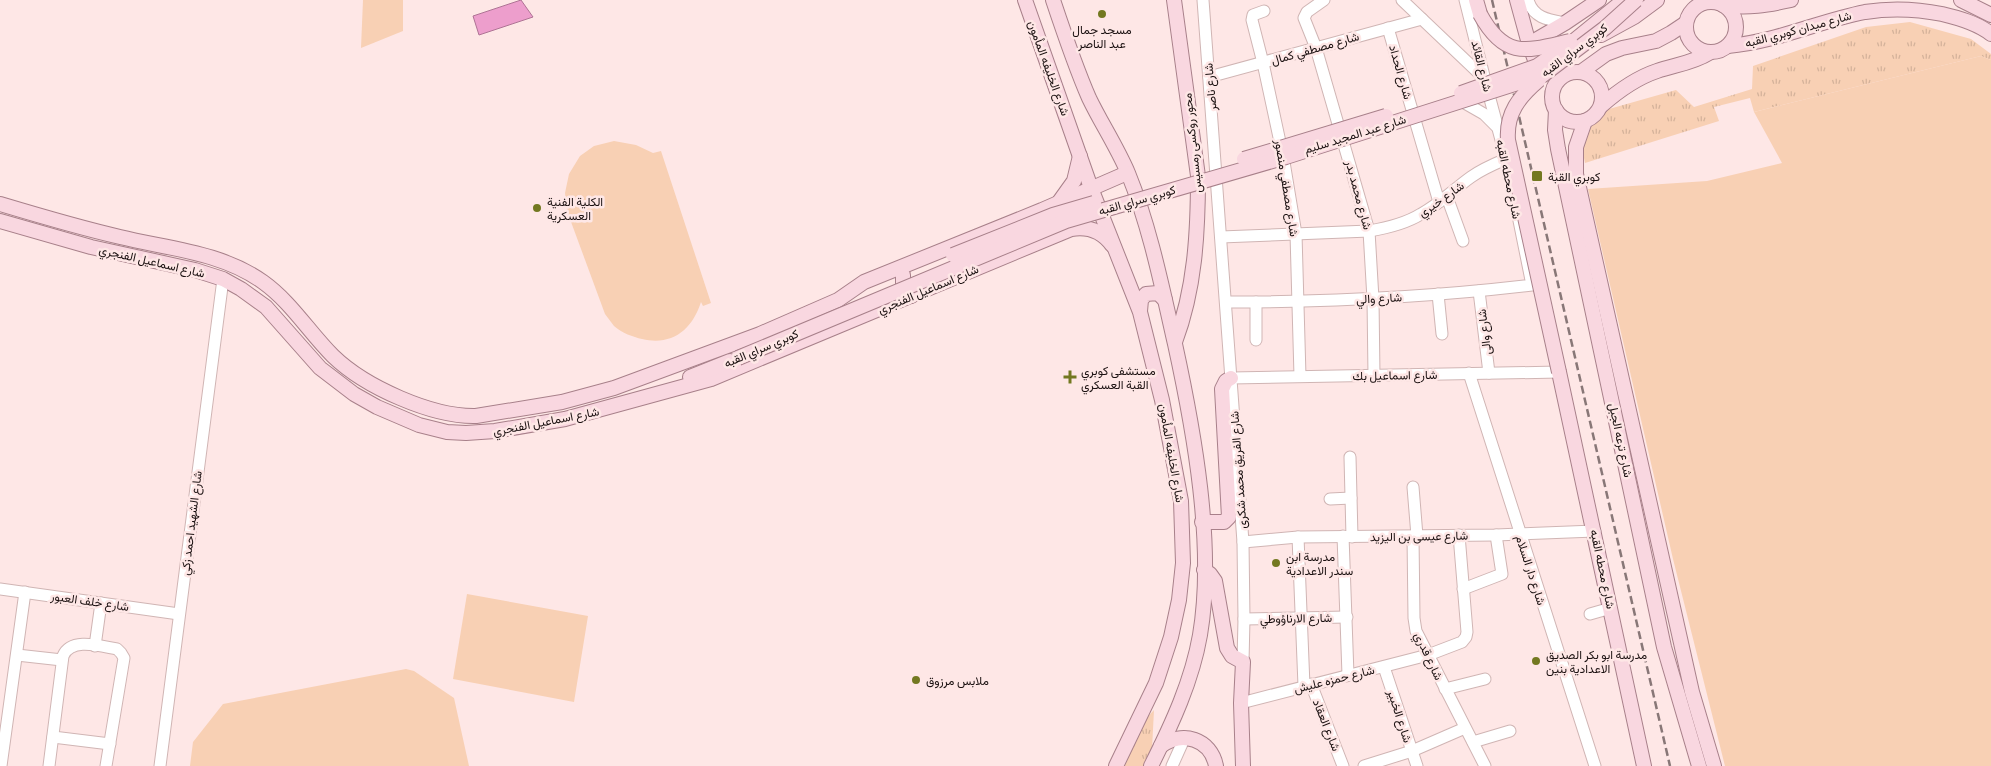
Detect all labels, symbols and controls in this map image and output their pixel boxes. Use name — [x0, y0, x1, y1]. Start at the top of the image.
marker: مسجد جمال عبد الناصر — [1096, 8, 1108, 20]
street label: شارع ميدان كوبري القبه — [1743, 8, 1854, 53]
street label: شارع الخليفه المأمون — [1023, 18, 1073, 118]
street label: كوبري سراي القبه — [1538, 20, 1612, 82]
place label: مسجد جمال عبد الناصر — [1072, 22, 1132, 52]
street label: شارع مصطفي كمال — [1269, 28, 1362, 71]
street label: شارع القائد — [1466, 39, 1496, 94]
street label: شارع الحداد — [1384, 43, 1416, 102]
street label: شارع ناصر — [1200, 62, 1222, 113]
street label: محور روكسى رمسيس — [1179, 92, 1206, 194]
street label: شارع عبد المجيد سليم — [1302, 111, 1408, 159]
street label: شارع مصطفي منصور — [1269, 137, 1302, 238]
street label: شارع محطه القبه — [1491, 138, 1525, 220]
street label: شارع محمد بدر — [1340, 158, 1375, 232]
marker: كوبري القبة — [1530, 169, 1544, 183]
place label: كوبري القبة — [1548, 169, 1600, 187]
street label: شارع خيري — [1415, 178, 1469, 223]
street label: كوبري سراي القبه — [1097, 182, 1178, 221]
place label: الكلية الفنية العسكرية — [547, 194, 603, 224]
marker: الكلية الفنية العسكرية — [531, 202, 543, 214]
street label: شارع اسماعيل الفنجري — [97, 242, 206, 283]
street label: شارع اسماعيل الفنجري — [875, 261, 982, 320]
street label: شارع والي — [1356, 289, 1403, 310]
street label: شارع والى — [1474, 308, 1496, 356]
street label: كوبري سراي القبه — [721, 326, 802, 373]
place label: مستشفى كوبري القبة العسكري — [1081, 363, 1156, 395]
street label: شارع اسماعيل بك — [1352, 367, 1438, 385]
marker: مستشفى كوبري القبة العسكري — [1063, 370, 1077, 384]
street label: شارع ترعه الجبل — [1604, 401, 1636, 479]
street label: شارع الخليفه المأمون — [1154, 402, 1188, 504]
street label: شارع اسماعيل الفنجري — [492, 403, 601, 442]
street label: شارع الفريق محمد شكرى — [1226, 410, 1252, 529]
street label: شارع الشهيد احمد زكي — [177, 470, 208, 576]
street label: شارع عيسى بن اليزيد — [1370, 528, 1468, 546]
street label: شارع محطه القبه — [1585, 528, 1619, 610]
street label: شارع دار السلام — [1511, 533, 1549, 607]
place label: مدرسة ابن سندر الاعدادية — [1286, 549, 1353, 579]
marker: مدرسة ابن سندر الاعدادية — [1270, 557, 1282, 569]
street label: شارع خلف العبور — [49, 588, 130, 616]
street label: شارع الارناؤوطي — [1260, 610, 1332, 629]
street label: شارع قدري — [1409, 630, 1447, 684]
place label: مدرسة ابو بكر الصديق الاعدادية بنين — [1546, 647, 1647, 677]
marker: مدرسة ابو بكر الصديق الاعدادية بنين — [1530, 655, 1542, 667]
street label: شارع حمزه عليش — [1292, 662, 1376, 698]
place label: ملابس مرزوق — [926, 673, 989, 689]
marker: ملابس مرزوق — [910, 674, 922, 686]
street label: شارع الخبير — [1382, 687, 1416, 745]
street label: شارع العقاد — [1308, 697, 1344, 754]

